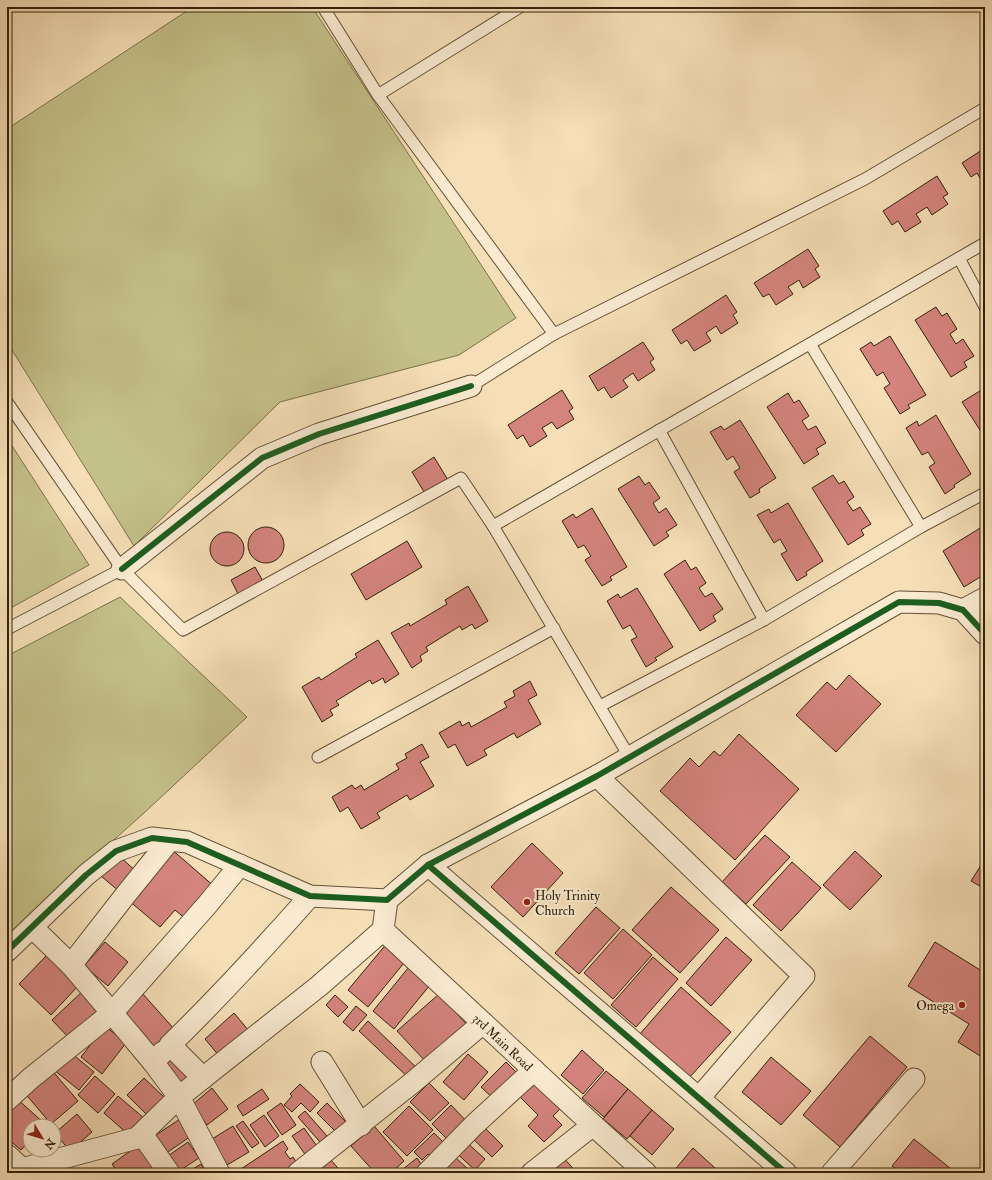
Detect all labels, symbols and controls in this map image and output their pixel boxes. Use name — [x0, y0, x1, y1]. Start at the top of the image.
place label: Holy Trinity Church — [535, 888, 600, 919]
marker: Holy Trinity Church — [522, 897, 532, 907]
place label: Omega — [916, 998, 955, 1014]
marker: Omega — [957, 1000, 967, 1010]
street label: 3rd Main Road — [469, 1011, 536, 1075]
north arrow — [22, 1118, 62, 1158]
text: N — [41, 1135, 58, 1153]

